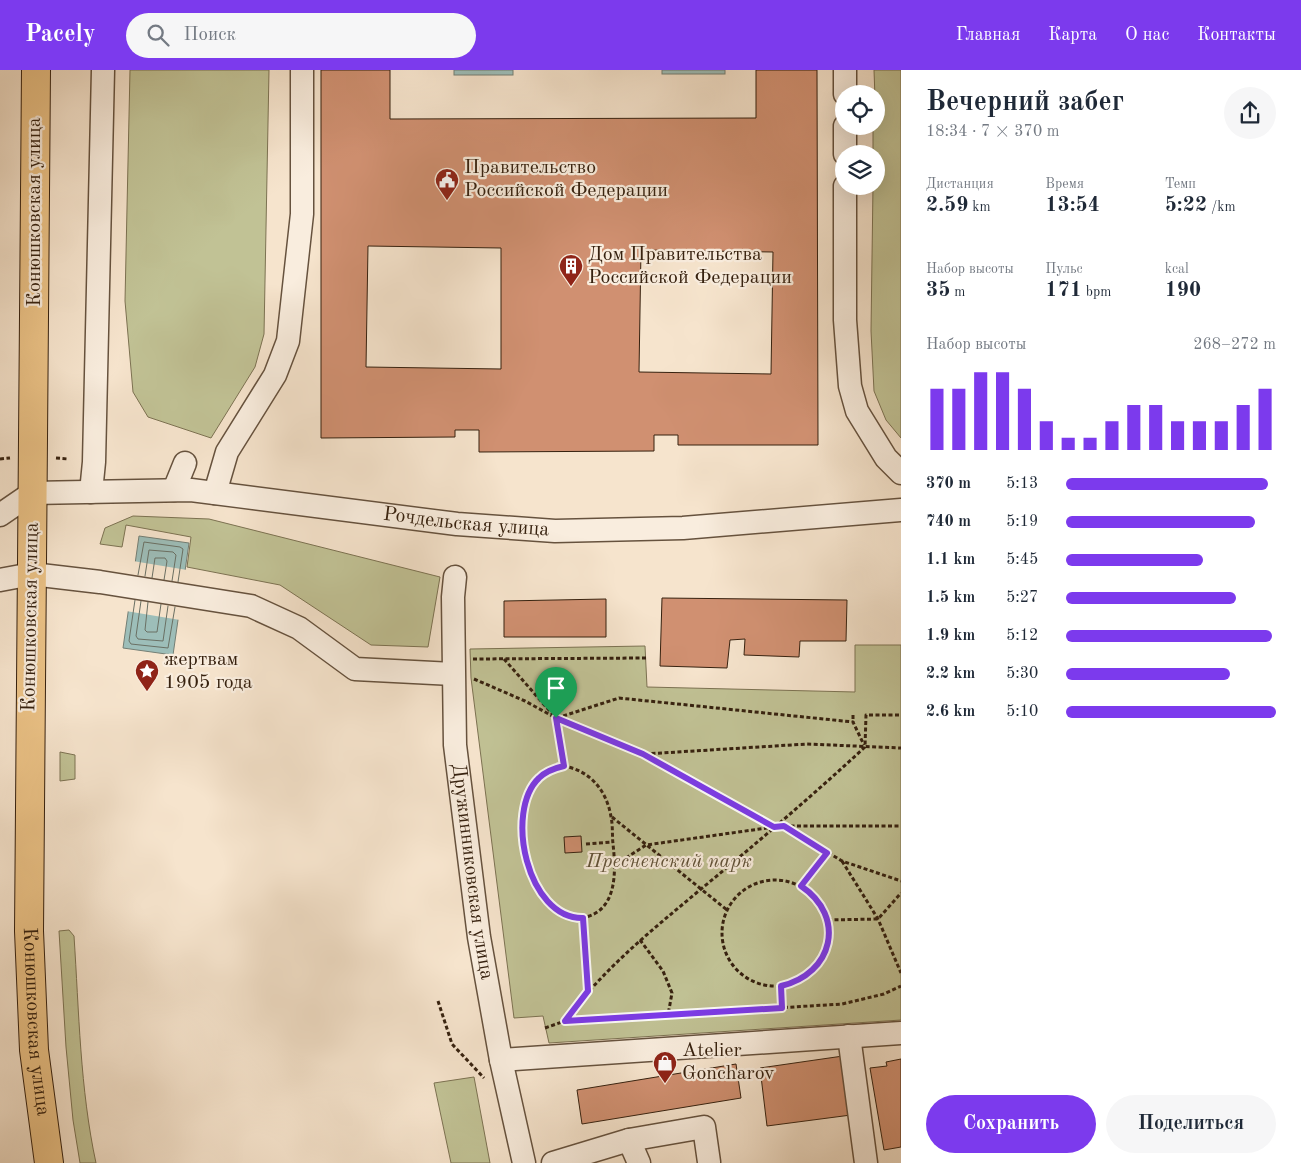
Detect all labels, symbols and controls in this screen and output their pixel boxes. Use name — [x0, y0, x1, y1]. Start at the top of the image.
search box — [126, 13, 476, 58]
icon: search — [144, 21, 172, 49]
text: Pacely — [25, 23, 96, 47]
text: Поиск — [184, 26, 236, 45]
text: Главная — [956, 26, 1020, 44]
text: Карта — [1048, 26, 1097, 44]
text: О нас — [1125, 26, 1169, 44]
text: Контакты — [1197, 26, 1276, 44]
map controls — [835, 85, 885, 195]
button: locate — [835, 85, 885, 135]
button: share — [1224, 87, 1276, 139]
text: Вечерний забег — [926, 89, 1124, 117]
street label: Конюшковская улица — [25, 117, 45, 307]
text: 18:34 · 7 × 370 m — [926, 124, 1059, 140]
button: layers — [835, 145, 885, 195]
place label: Правительство Российской Федерации — [464, 158, 668, 201]
public building icon: Правительство Российской Федерации — [434, 167, 460, 201]
text: Дистанция — [926, 177, 994, 191]
text: Время — [1045, 177, 1084, 191]
text: Темп — [1165, 177, 1196, 191]
text: 2.59 — [926, 195, 968, 216]
text: 13:54 — [1045, 195, 1100, 216]
text: 5:22 — [1165, 195, 1207, 216]
text: km — [968, 200, 991, 214]
text: /km — [1207, 200, 1236, 214]
place label: Дом Правительства Российской Федерации — [588, 245, 792, 288]
building icon: Дом Правительства Российской Федерации — [558, 253, 584, 287]
text: Набор высоты — [926, 262, 1014, 276]
text: Пульс — [1045, 262, 1083, 276]
text: kcal — [1165, 262, 1189, 276]
text: 35 — [926, 280, 950, 301]
text: 171 — [1045, 280, 1082, 301]
text: 190 — [1165, 280, 1201, 301]
text: m — [950, 285, 965, 299]
text: bpm — [1082, 285, 1111, 299]
text: Набор высоты — [926, 337, 1026, 353]
text: 268–272 m — [1193, 337, 1276, 353]
text: 370 m — [926, 476, 971, 492]
text: 5:13 — [1006, 476, 1038, 492]
street label: Рочдельская улица — [382, 505, 550, 541]
text: 740 m — [926, 514, 971, 530]
text: 5:19 — [1006, 514, 1038, 530]
street label: Конюшковская улица — [19, 522, 43, 712]
text: 1.1 km — [926, 552, 975, 568]
text: 5:45 — [1006, 552, 1038, 568]
text: 1.5 km — [926, 590, 975, 606]
text: 5:27 — [1006, 590, 1038, 606]
text: 1.9 km — [926, 628, 975, 644]
text: 5:12 — [1006, 628, 1038, 644]
place label: жертвам 1905 года — [164, 650, 253, 693]
place icon: жертвам 1905 года — [134, 658, 160, 692]
text: 2.2 km — [926, 666, 975, 682]
text: 5:30 — [1006, 666, 1038, 682]
pin — [535, 667, 577, 718]
icon: arrive — [542, 674, 570, 702]
text: 2.6 km — [926, 704, 975, 720]
text: 5:10 — [1006, 704, 1038, 720]
street label: Дружинниковская улица — [447, 763, 497, 982]
park label: Пресненский парк — [585, 852, 752, 872]
street label: Конюшковская улица — [19, 927, 53, 1117]
place label: Atelier Goncharov — [682, 1041, 775, 1084]
shop icon: Atelier Goncharov — [652, 1050, 678, 1084]
button: Сохранить — [926, 1095, 1096, 1153]
button: Поделиться — [1106, 1095, 1276, 1153]

